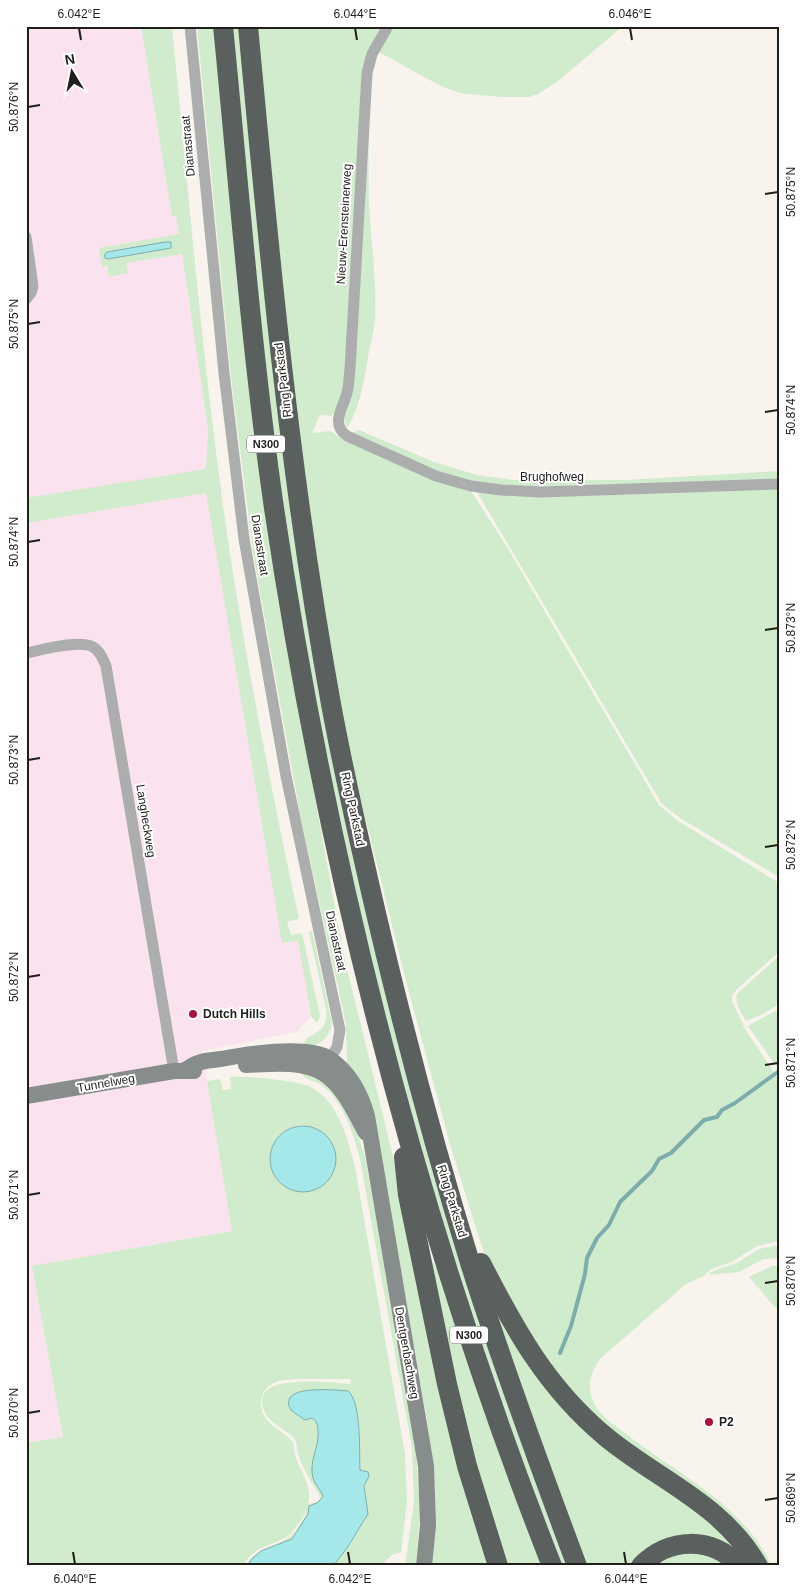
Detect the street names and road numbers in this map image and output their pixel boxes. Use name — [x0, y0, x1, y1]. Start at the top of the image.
street label: Dianastraat — [178, 114, 198, 177]
street label: Nieuw-Erensteinerweg — [334, 163, 354, 285]
street label: Ring Parkstad — [271, 342, 295, 418]
road number: N300 — [247, 436, 285, 452]
street label: Brughofweg — [520, 470, 584, 484]
street label: Dianastraat — [248, 514, 272, 577]
street label: Ring Parkstad — [338, 771, 368, 847]
street label: Langheckweg — [133, 783, 159, 859]
street label: Dianastraat — [323, 910, 349, 973]
street label: Tunnelweg — [76, 1071, 136, 1095]
street label: Ring Parkstad — [434, 1163, 470, 1239]
street label: Dentgenbachweg — [392, 1306, 422, 1400]
road number: N300 — [450, 1326, 488, 1344]

